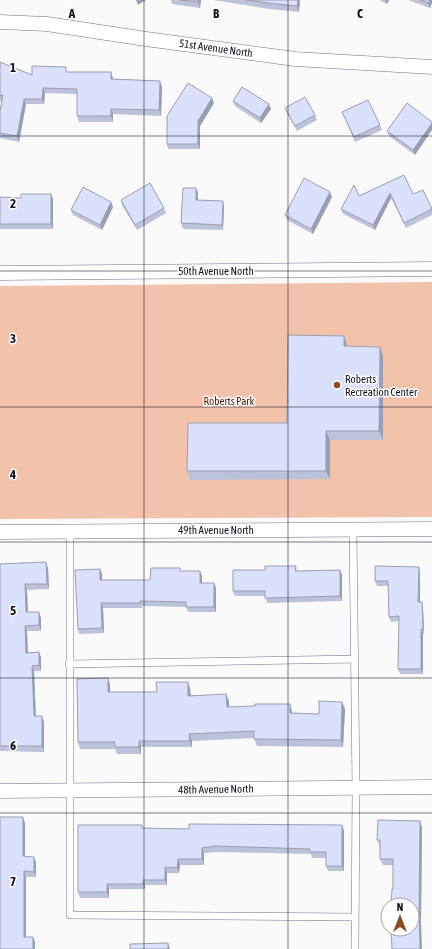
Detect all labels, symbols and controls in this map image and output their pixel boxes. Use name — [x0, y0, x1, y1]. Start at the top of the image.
text: A — [68, 6, 76, 21]
text: B — [213, 6, 220, 21]
text: C — [357, 6, 363, 21]
street label: 51st Avenue North — [178, 37, 254, 59]
text: 1 — [10, 60, 16, 75]
text: 2 — [10, 196, 16, 211]
street label: 50th Avenue North — [178, 265, 254, 277]
text: 3 — [10, 331, 16, 346]
place label: Roberts Recreation Center — [345, 373, 418, 398]
marker: Roberts Recreation Center — [332, 380, 342, 390]
park label: Roberts Park — [204, 395, 255, 407]
text: 4 — [9, 467, 16, 482]
street label: 49th Avenue North — [178, 524, 254, 536]
text: 5 — [10, 603, 16, 618]
text: 6 — [10, 738, 16, 753]
street label: 48th Avenue North — [178, 782, 254, 796]
text: 7 — [10, 874, 16, 889]
north arrow — [380, 897, 420, 937]
text: N — [397, 901, 403, 913]

